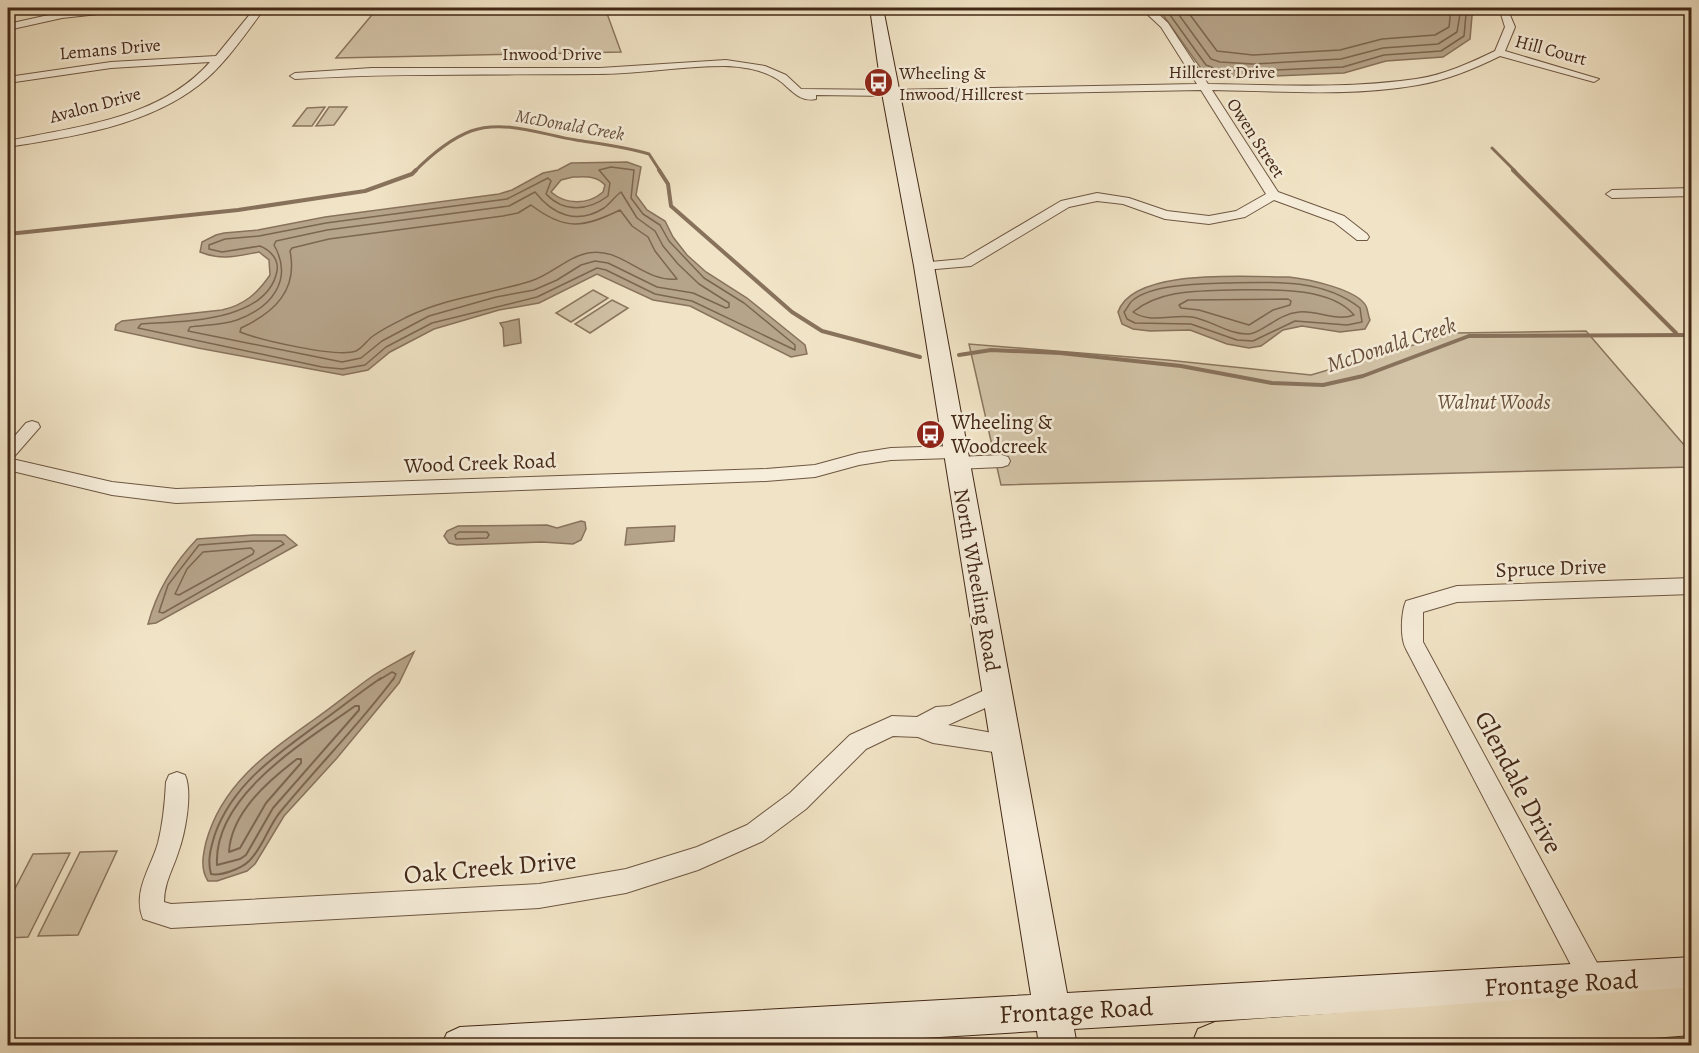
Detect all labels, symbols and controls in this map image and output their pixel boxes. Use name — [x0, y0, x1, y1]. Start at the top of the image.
street label: Hill Court — [1513, 29, 1590, 71]
street label: Lemans Drive — [58, 33, 162, 65]
street label: Inwood Drive — [502, 42, 602, 66]
street label: Hillcrest Drive — [1169, 60, 1275, 84]
place label: Wheeling & Inwood/Hillcrest — [898, 61, 1024, 106]
bus stop icon: Wheeling & Inwood/Hillcrest — [862, 67, 894, 99]
street label: Avalon Drive — [46, 81, 143, 129]
street label: Owen Street — [1221, 93, 1291, 183]
water label: McDonald Creek — [514, 104, 626, 146]
water label: McDonald Creek — [1323, 310, 1460, 380]
park label: Walnut Woods — [1437, 388, 1551, 416]
place label: Wheeling & Woodcreek — [950, 408, 1053, 460]
bus stop icon: Wheeling & Woodcreek — [914, 418, 946, 450]
street label: Wood Creek Road — [403, 446, 557, 480]
street label: North Wheeling Road — [947, 486, 1007, 675]
street label: Spruce Drive — [1495, 552, 1607, 584]
street label: Glendale Drive — [1466, 705, 1571, 860]
street label: Oak Creek Drive — [402, 843, 578, 892]
street label: Frontage Road — [1483, 962, 1639, 1005]
street label: Frontage Road — [998, 989, 1154, 1032]

